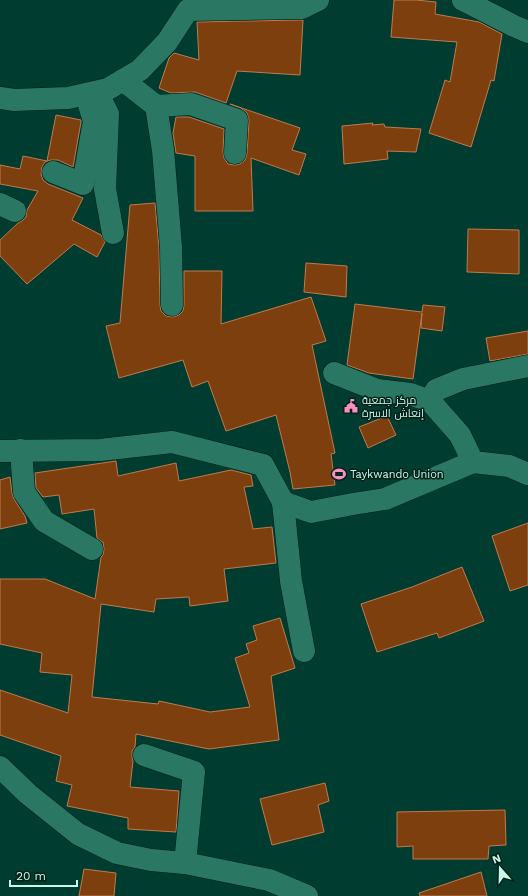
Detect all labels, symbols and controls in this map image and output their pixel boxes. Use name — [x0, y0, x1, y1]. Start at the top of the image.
place label: مركز جمعية إنعاش الاسرة — [362, 394, 424, 420]
public building icon: مركز جمعية إنعاش الاسرة — [343, 398, 359, 414]
sports icon: Taykwando Union — [331, 466, 347, 482]
place label: Taykwando Union — [350, 468, 444, 481]
north arrow — [480, 848, 520, 888]
text: N — [491, 852, 503, 867]
scale bar — [10, 862, 77, 888]
text: 20 m — [16, 869, 46, 883]

